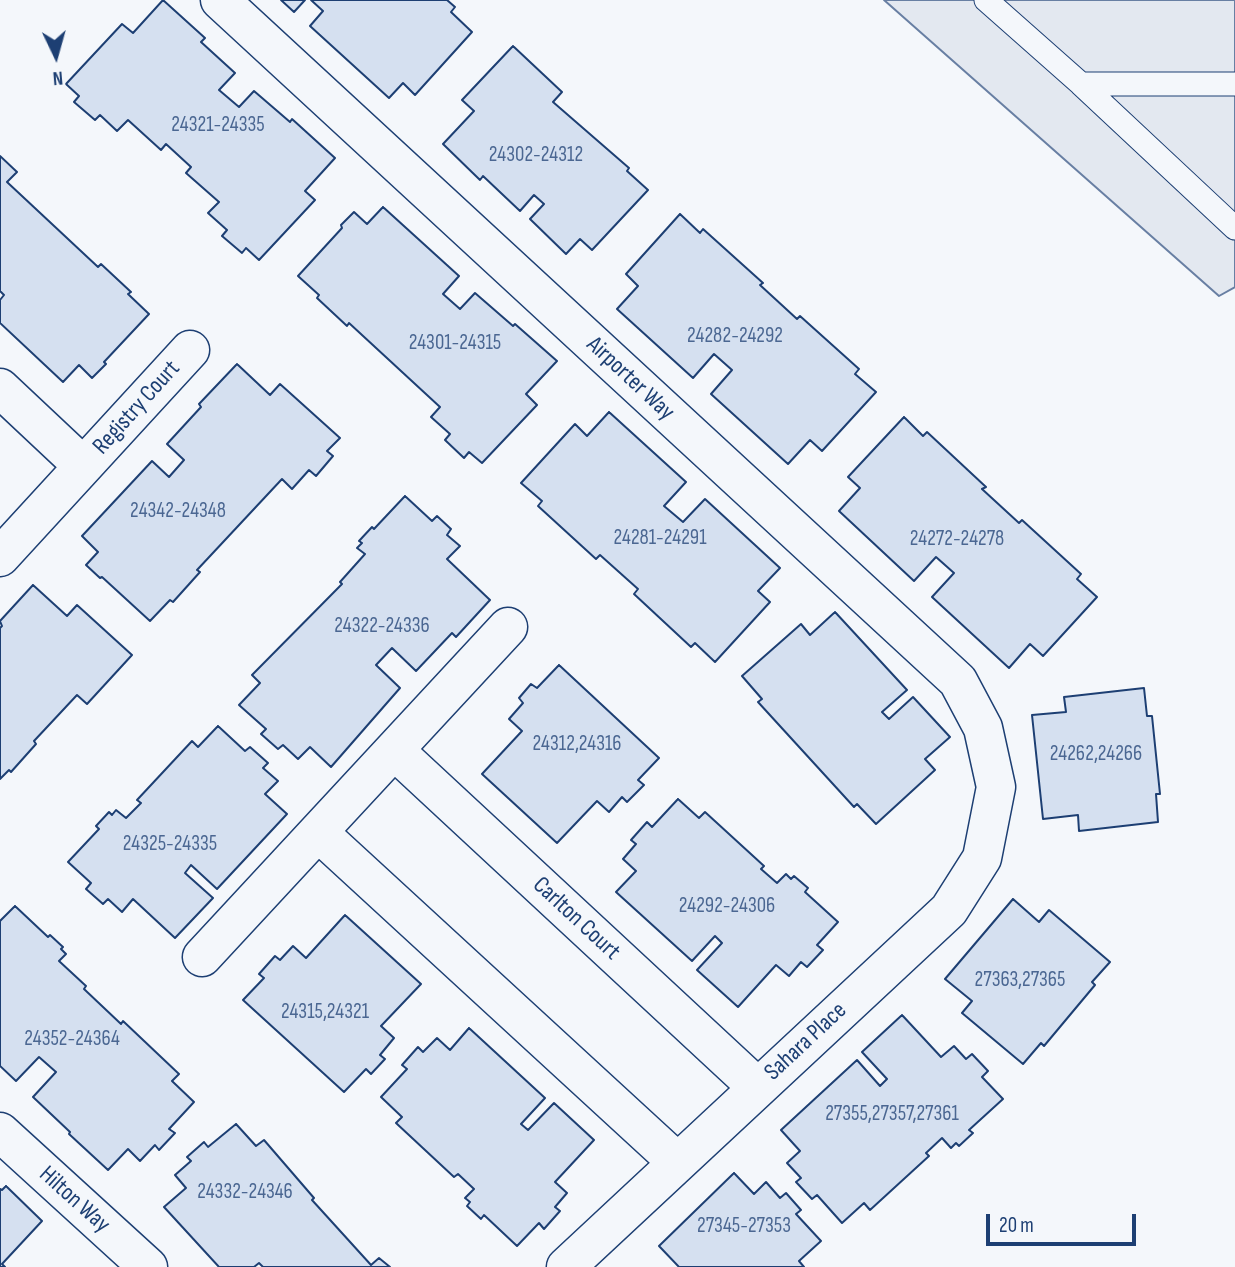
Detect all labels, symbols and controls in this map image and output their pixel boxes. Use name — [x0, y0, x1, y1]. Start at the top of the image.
north arrow — [21, 21, 91, 91]
text: N — [52, 66, 64, 89]
house number: 24321-24335 — [171, 113, 265, 139]
house number: 24302-24312 — [489, 143, 583, 169]
house number: 24282-24292 — [687, 324, 783, 350]
house number: 24301-24315 — [409, 331, 501, 357]
street label: Airporter Way — [580, 331, 680, 427]
street label: Registry Court — [87, 355, 187, 461]
house number: 24342-24348 — [130, 499, 226, 525]
house number: 24281-24291 — [613, 526, 707, 552]
house number: 24272-24278 — [910, 527, 1004, 553]
house number: 24322-24336 — [334, 614, 430, 640]
house number: 24312,24316 — [532, 732, 622, 758]
house number: 24262,24266 — [1050, 742, 1142, 768]
house number: 24325-24335 — [123, 832, 217, 858]
street label: Carlton Court — [526, 871, 626, 967]
house number: 24292-24306 — [679, 894, 775, 920]
house number: 27363,27365 — [975, 968, 1065, 994]
street label: Sahara Place — [759, 997, 853, 1087]
house number: 24315,24321 — [281, 1000, 369, 1026]
house number: 24352-24364 — [24, 1027, 120, 1053]
house number: 27355,27357,27361 — [825, 1102, 959, 1128]
street label: Hilton Way — [33, 1161, 115, 1239]
house number: 24332-24346 — [197, 1180, 293, 1206]
scale bar — [990, 1200, 1140, 1244]
text: 20 m — [999, 1213, 1034, 1238]
house number: 27345-27353 — [697, 1214, 791, 1240]

